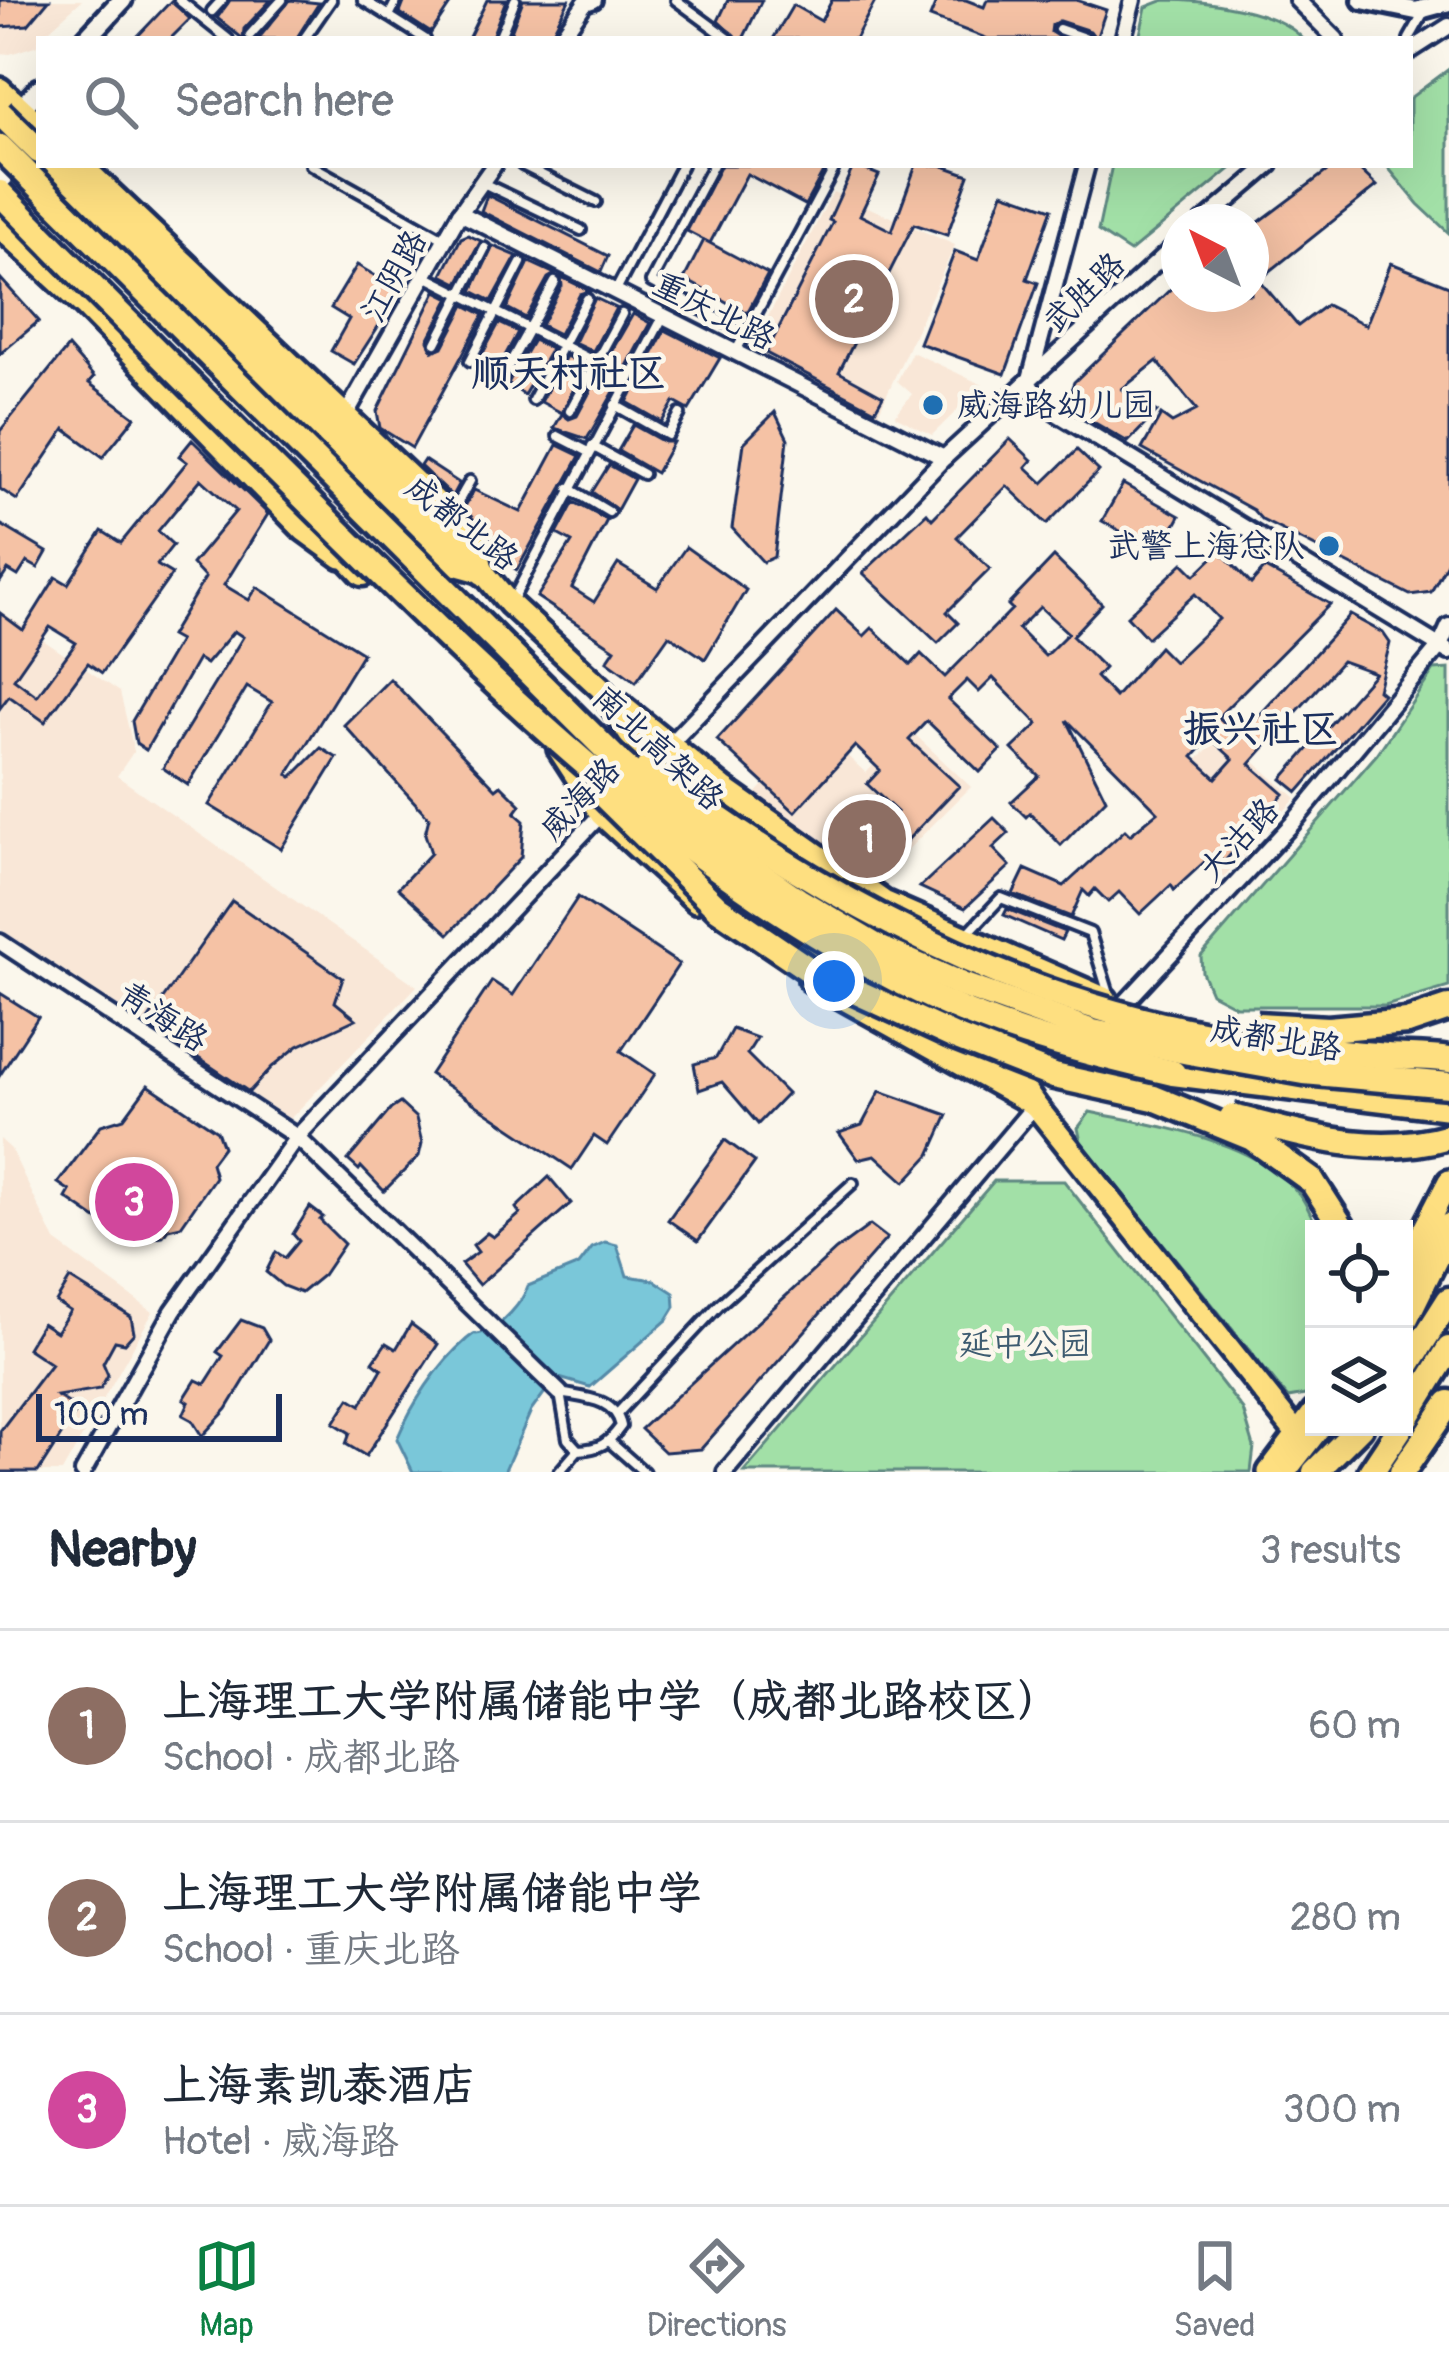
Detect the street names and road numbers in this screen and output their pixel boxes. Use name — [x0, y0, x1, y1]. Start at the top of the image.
street label: 江阴路 — [352, 223, 436, 329]
street label: 武胜路 — [1034, 244, 1134, 342]
street label: 重庆北路 — [646, 263, 782, 359]
street label: 成都北路 — [397, 466, 527, 580]
street label: 南北高架路 — [584, 677, 732, 819]
street label: 威海路 — [531, 749, 629, 849]
street label: 大沽路 — [1190, 790, 1288, 890]
street label: 青海路 — [110, 973, 216, 1061]
street label: 成都北路 — [1208, 1008, 1344, 1070]

